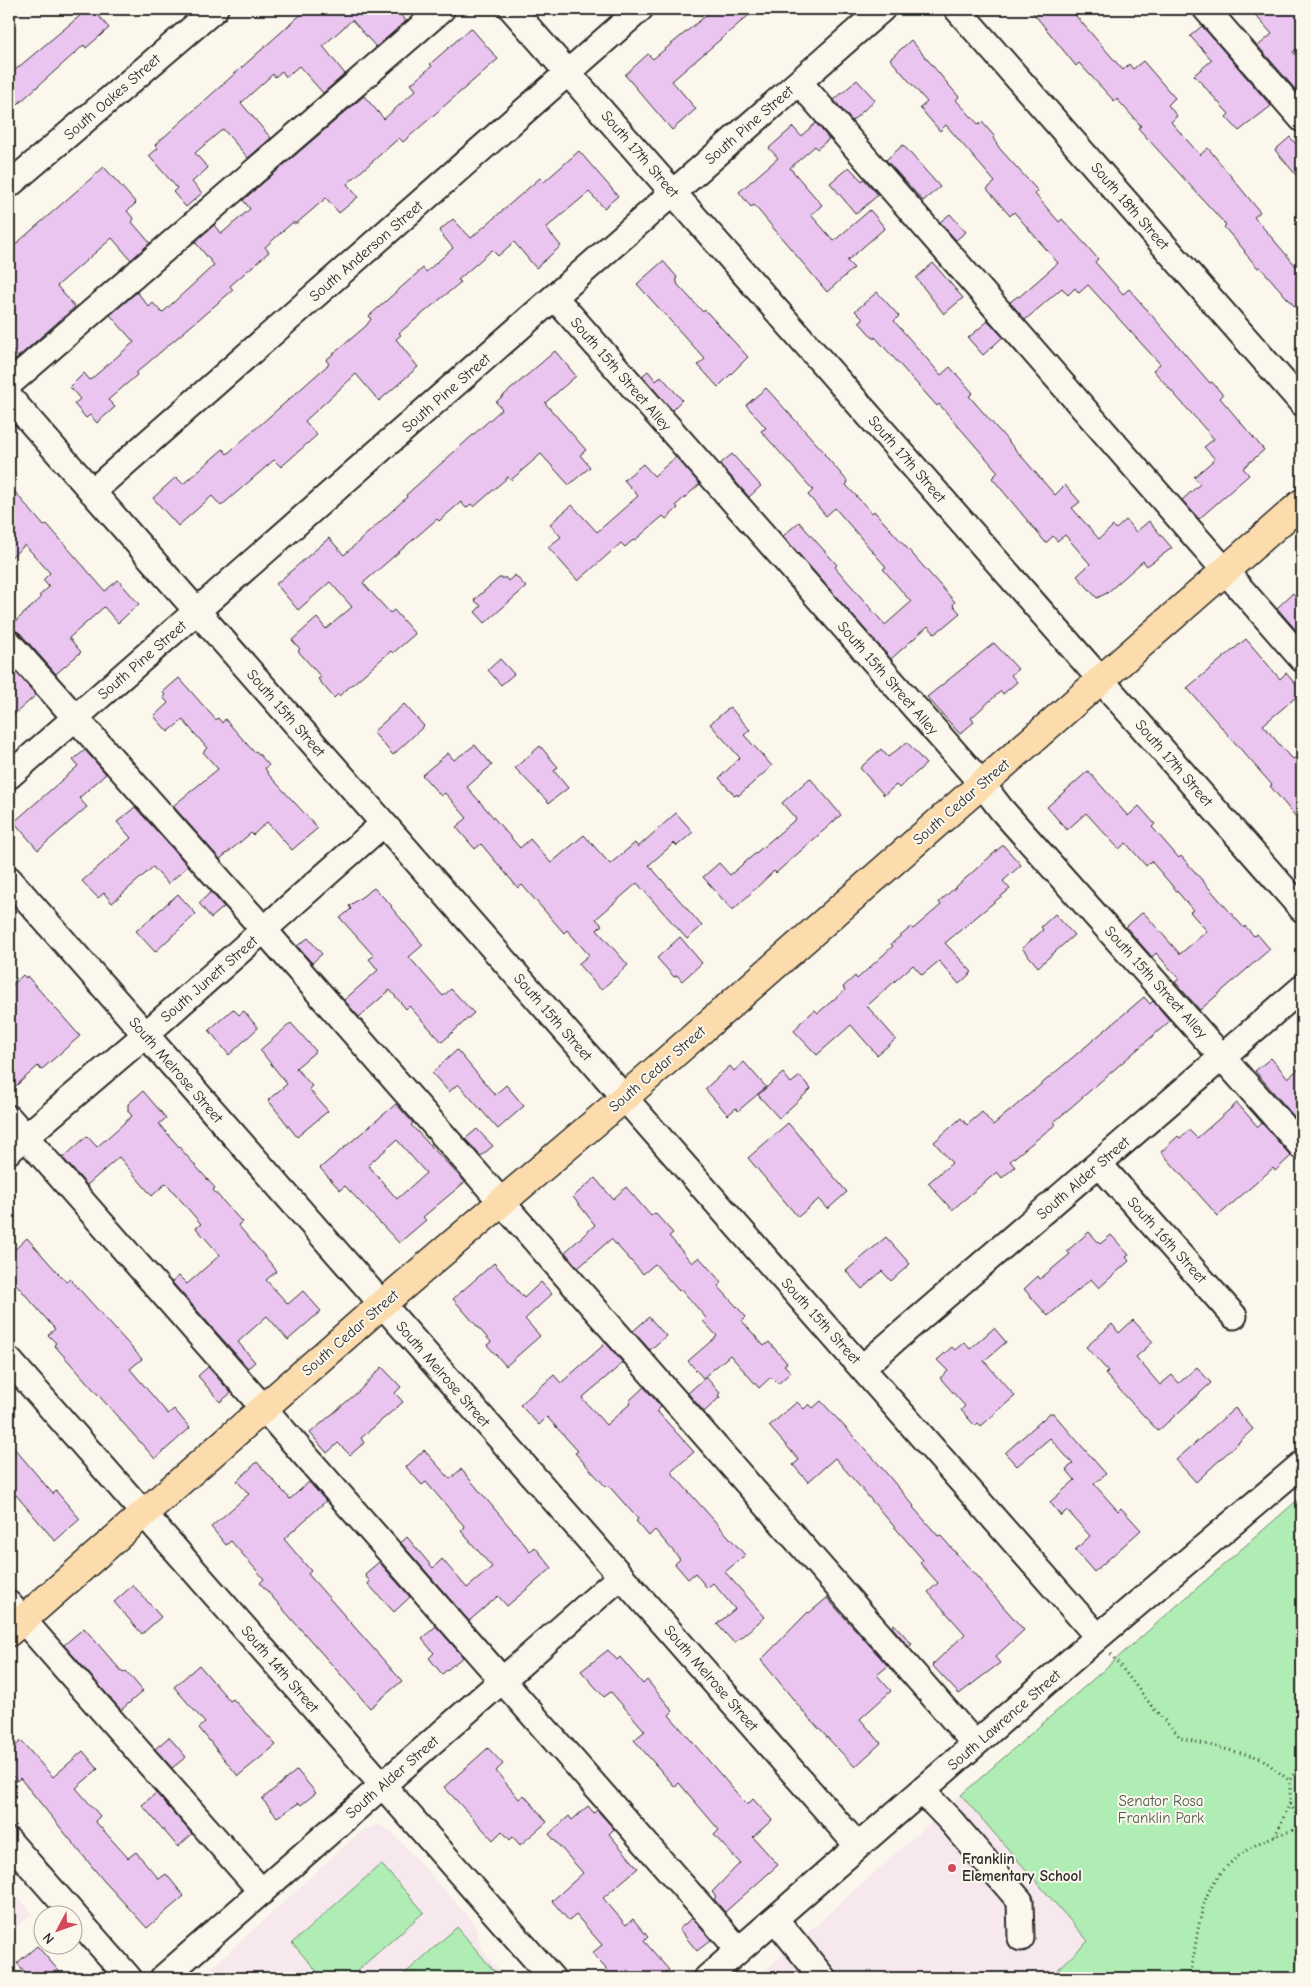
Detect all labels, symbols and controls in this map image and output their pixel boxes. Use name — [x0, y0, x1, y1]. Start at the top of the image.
street label: South Oakes Street — [60, 50, 164, 144]
street label: South Pine Street — [701, 81, 797, 168]
street label: South 17th Street — [597, 107, 683, 202]
street label: South 18th Street — [1087, 159, 1173, 254]
street label: South Anderson Street — [306, 196, 427, 305]
street label: South 15th Street Alley — [567, 313, 675, 435]
street label: South Pine Street — [398, 349, 494, 436]
street label: South 17th Street — [864, 412, 950, 507]
street label: South Pine Street — [94, 616, 190, 703]
street label: South 15th Street Alley — [834, 617, 942, 739]
street label: South 15th Street — [243, 666, 329, 761]
street label: South 17th Street — [1131, 716, 1217, 811]
street label: South Cedar Street — [909, 755, 1014, 849]
street label: South 15th Street Alley — [1101, 922, 1211, 1042]
street label: South Junett Street — [157, 931, 262, 1026]
street label: South 15th Street — [510, 970, 596, 1065]
street label: South Melrose Street — [125, 1013, 227, 1127]
street label: South Cedar Street — [605, 1022, 710, 1116]
street label: South Alder Street — [1033, 1132, 1134, 1223]
street label: South 16th Street — [1123, 1193, 1211, 1287]
street label: South 15th Street — [777, 1274, 865, 1368]
street label: South Cedar Street — [298, 1286, 403, 1380]
street label: South Melrose Street — [392, 1317, 494, 1431]
street label: South Melrose Street — [660, 1621, 762, 1735]
street label: South 14th Street — [237, 1622, 323, 1717]
street label: South Lawrence Street — [944, 1666, 1065, 1774]
street label: South Alder Street — [342, 1731, 443, 1822]
park label: Senator Rosa Franklin Park — [1118, 1792, 1205, 1827]
place label: Franklin Elementary School — [962, 1850, 1082, 1885]
marker: Franklin Elementary School — [946, 1862, 958, 1874]
north arrow — [32, 1904, 82, 1954]
text: N — [39, 1929, 58, 1947]

